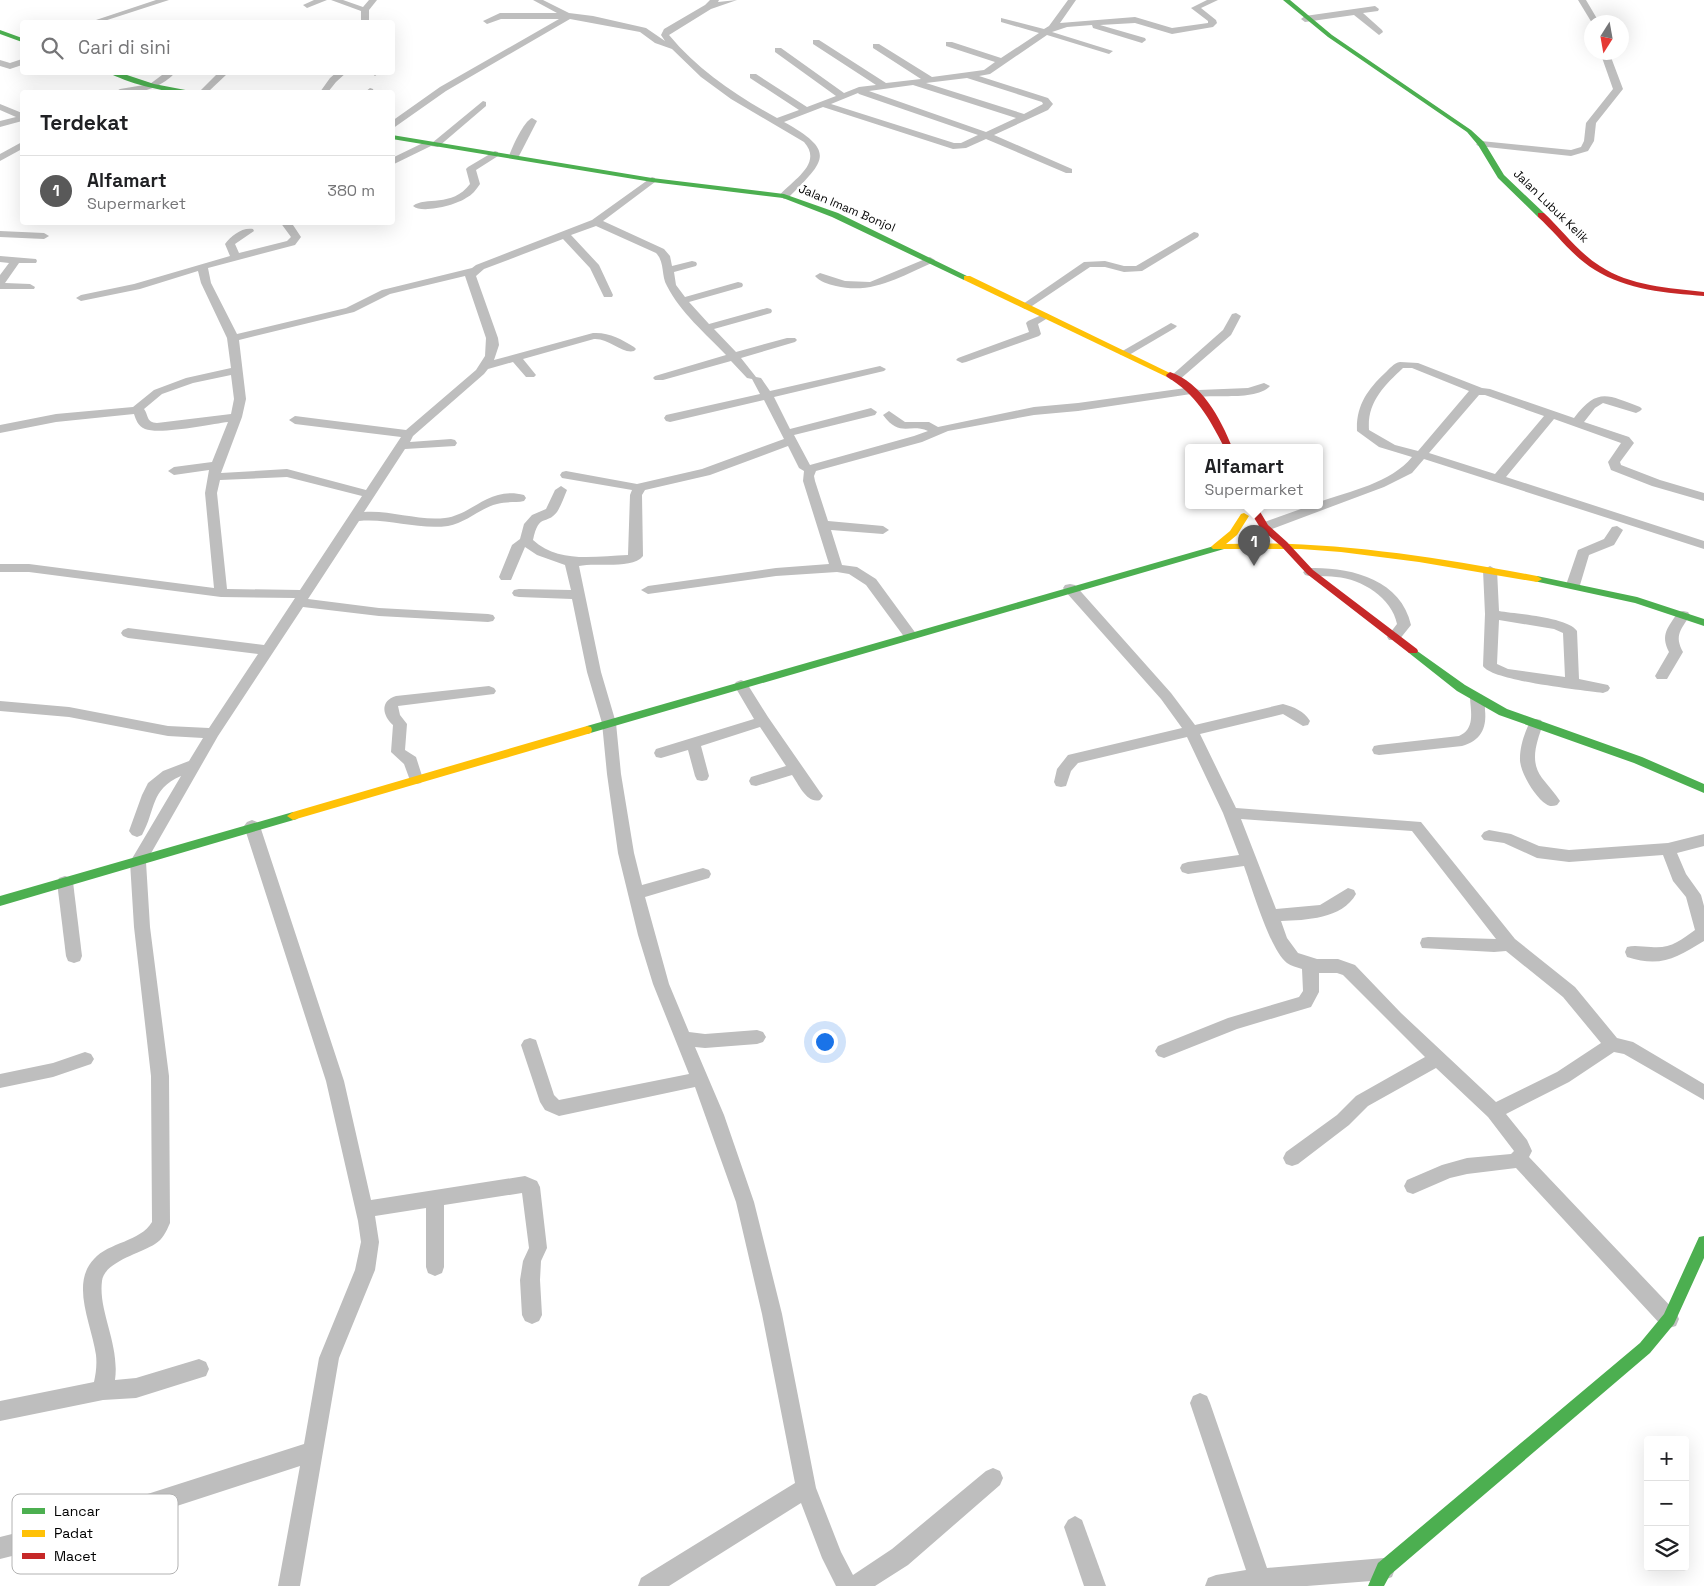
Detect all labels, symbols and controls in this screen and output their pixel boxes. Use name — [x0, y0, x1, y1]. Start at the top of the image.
north arrow — [1584, 15, 1629, 60]
search box — [20, 20, 395, 75]
icon: search — [38, 34, 66, 62]
text: Cari di sini — [78, 35, 171, 60]
text: Terdekat — [40, 109, 129, 136]
street label: Jalan Lubuk Kelik — [1510, 166, 1593, 247]
text: Alfamart — [87, 168, 167, 193]
text: 1 — [52, 180, 60, 201]
text: 380 m — [327, 180, 375, 201]
street label: Jalan Imam Bonjol — [796, 180, 898, 236]
text: Supermarket — [87, 193, 186, 214]
popup — [1185, 444, 1323, 509]
text: Alfamart — [1204, 454, 1284, 479]
text: Supermarket — [1204, 479, 1304, 500]
pin: 1 — [1238, 525, 1270, 566]
your location — [812, 1029, 838, 1055]
map controls — [1644, 1436, 1689, 1571]
button: + — [1644, 1436, 1689, 1481]
button: − — [1644, 1481, 1689, 1526]
legend — [12, 1494, 178, 1574]
text: Lancar — [54, 1502, 100, 1520]
text: Padat — [54, 1524, 93, 1542]
button: layers — [1644, 1526, 1689, 1571]
text: Macet — [54, 1547, 97, 1565]

